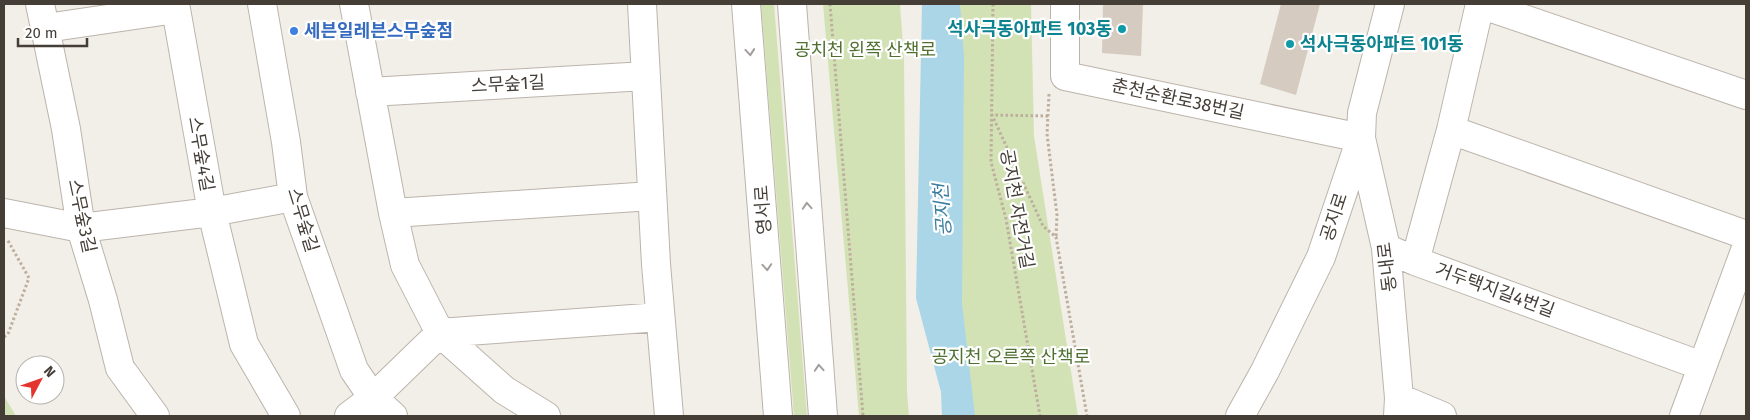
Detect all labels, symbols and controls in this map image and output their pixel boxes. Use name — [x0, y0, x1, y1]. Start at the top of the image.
scale bar — [18, 15, 86, 47]
place label: 석사극동아파트 103동 — [947, 18, 1112, 40]
place label: 세븐일레븐스무숲점 — [304, 20, 453, 42]
marker: 석사극동아파트 103동 — [1116, 23, 1128, 35]
text: 20 m — [25, 24, 58, 42]
marker: 세븐일레븐스무숲점 — [288, 25, 300, 37]
place label: 석사극동아파트 101동 — [1300, 33, 1464, 55]
marker: 석사극동아파트 101동 — [1284, 38, 1296, 50]
park label: 공치천 왼쪽 산책로 — [794, 39, 936, 61]
one-way arrow — [744, 49, 755, 57]
street label: 스무숲1길 — [470, 71, 546, 97]
street label: 춘천순환로38번길 — [1110, 74, 1246, 124]
street label: 스무숲4길 — [184, 115, 218, 193]
street label: 공지천 자전거길 — [996, 148, 1038, 270]
street label: 스무숲3길 — [63, 177, 101, 255]
water label: 공지천 — [929, 181, 956, 237]
street label: 영서로 — [750, 184, 776, 236]
street label: 스무숲길 — [283, 185, 323, 255]
street label: 공지로 — [1316, 190, 1352, 244]
one-way arrow — [801, 201, 812, 209]
street label: 동내로 — [1373, 241, 1401, 293]
street label: 거두택지길4번길 — [1432, 258, 1558, 322]
one-way arrow — [761, 263, 772, 271]
park label: 공지천 오른쪽 산책로 — [932, 346, 1090, 368]
north arrow — [15, 355, 65, 405]
text: N — [40, 363, 59, 381]
one-way arrow — [814, 363, 825, 371]

